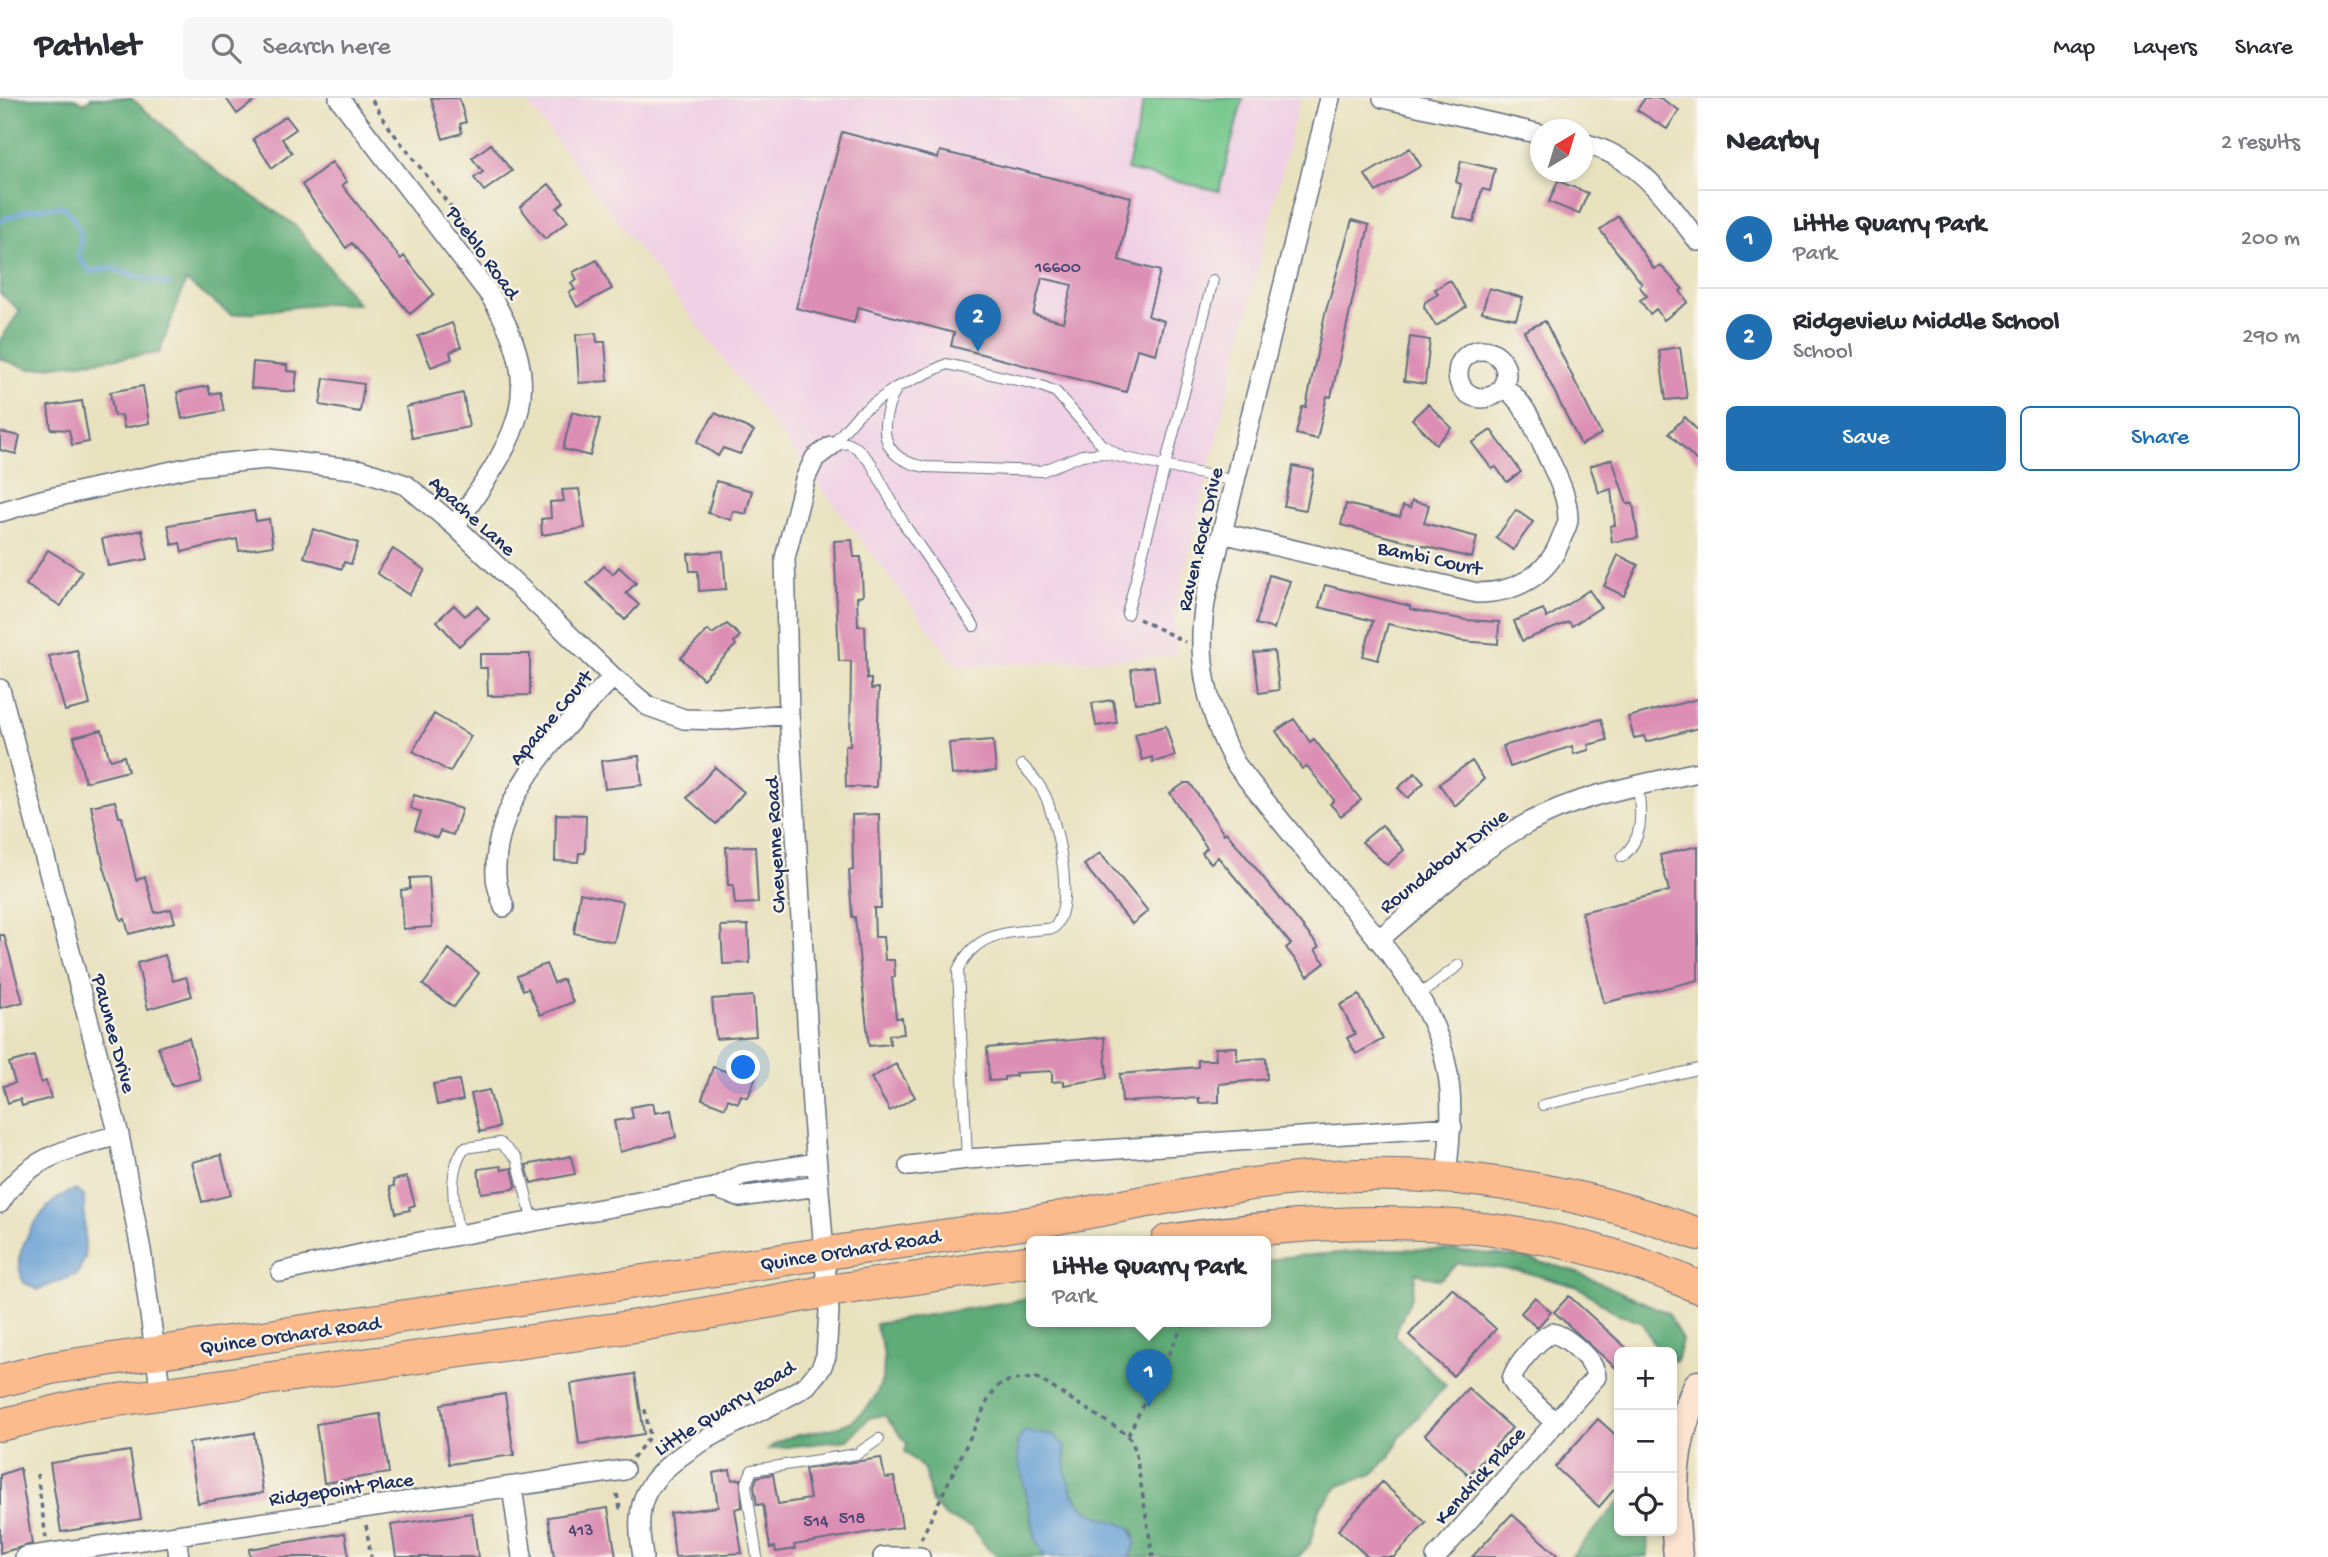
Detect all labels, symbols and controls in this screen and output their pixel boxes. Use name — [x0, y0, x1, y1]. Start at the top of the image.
search box — [183, 17, 673, 80]
text: Pathlet — [35, 29, 141, 67]
icon: search — [207, 29, 245, 67]
text: Search here — [263, 33, 391, 64]
text: Map — [2053, 34, 2095, 63]
text: Layers — [2133, 34, 2197, 63]
text: Share — [2235, 34, 2293, 63]
north arrow — [1530, 119, 1593, 182]
text: Nearby — [1726, 126, 1819, 161]
text: 2 results — [2221, 130, 2300, 157]
street label: Pueblo Road — [438, 202, 525, 307]
text: Little Quarry Park — [1793, 210, 1986, 241]
text: 1 — [1744, 226, 1754, 253]
text: 200 m — [2241, 226, 2300, 253]
text: Park — [1793, 241, 1837, 268]
house number: 16600 — [1034, 258, 1081, 279]
pin: 2 — [955, 294, 1001, 352]
text: Ridgeview Middle School — [1793, 308, 2060, 339]
text: 2 — [1743, 324, 1755, 351]
text: 290 m — [2242, 324, 2300, 351]
text: School — [1793, 339, 1853, 366]
button: Save — [1726, 406, 2006, 471]
button: Share — [2020, 406, 2300, 471]
street label: Raven Rock Drive — [1174, 464, 1231, 614]
street label: Apache Lane — [422, 472, 520, 564]
street label: Bambi Court — [1374, 537, 1486, 584]
street label: Apache Court — [506, 665, 601, 772]
street label: Cheyenne Road — [761, 774, 794, 914]
street label: Roundabout Drive — [1376, 804, 1516, 921]
street label: Pawnee Drive — [84, 971, 140, 1097]
your location — [726, 1050, 760, 1084]
street label: Quince Orchard Road — [759, 1226, 944, 1279]
popup — [1026, 1236, 1271, 1327]
text: Little Quarry Park — [1052, 1253, 1245, 1284]
text: Park — [1052, 1284, 1096, 1311]
street label: Quince Orchard Road — [199, 1312, 384, 1363]
map controls — [1614, 1347, 1677, 1536]
button: + — [1614, 1347, 1677, 1410]
pin: 1 — [1126, 1349, 1172, 1407]
street label: Little Quarry Road — [651, 1356, 802, 1463]
button: − — [1614, 1410, 1677, 1473]
street label: Kendrick Place — [1431, 1422, 1533, 1532]
street label: Ridgepoint Place — [268, 1469, 417, 1514]
button: locate — [1614, 1473, 1677, 1536]
house number: 518 — [839, 1509, 865, 1530]
house number: 514 — [803, 1512, 829, 1533]
house number: 413 — [568, 1521, 594, 1542]

